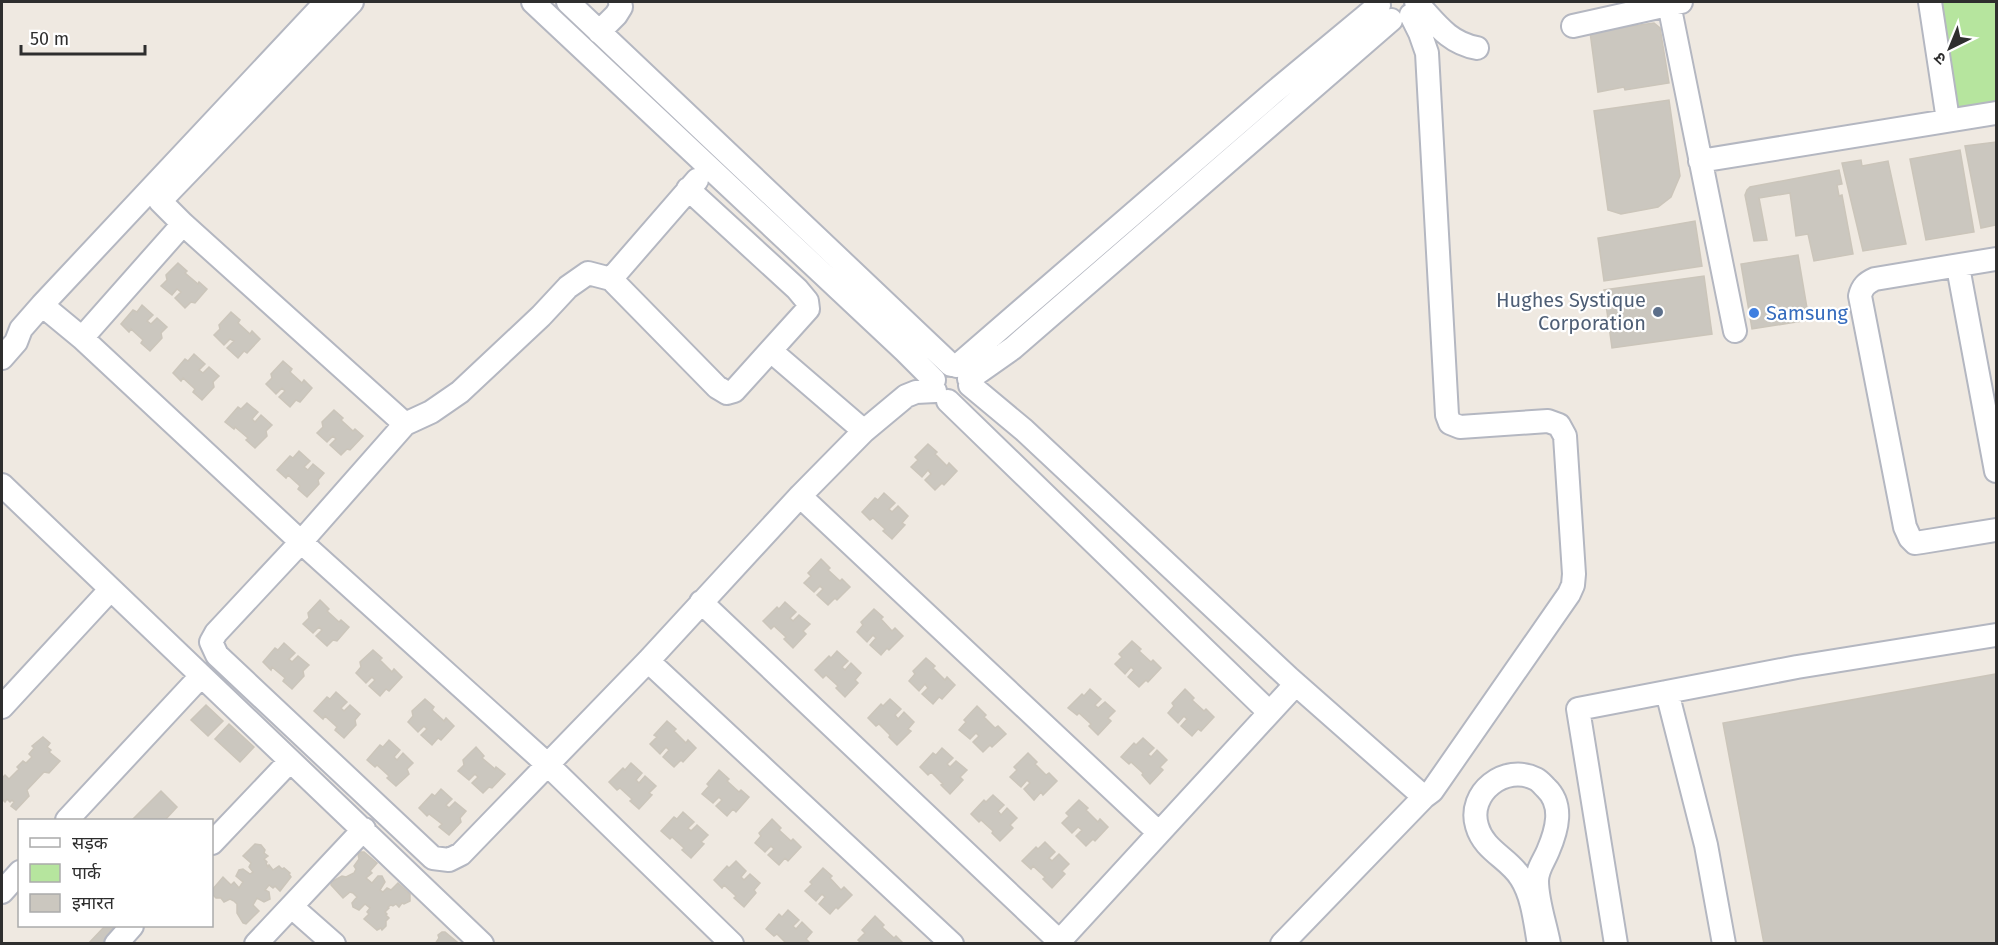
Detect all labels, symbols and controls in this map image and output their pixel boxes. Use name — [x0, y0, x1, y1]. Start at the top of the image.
scale bar — [21, 18, 146, 56]
north arrow — [1920, 18, 1980, 78]
text: 50 m — [30, 28, 69, 50]
text: उ — [1930, 48, 1950, 69]
place label: Hughes Systique Corporation — [1496, 288, 1646, 335]
place label: Samsung — [1766, 301, 1849, 325]
marker: Hughes Systique Corporation — [1651, 305, 1665, 319]
marker: Samsung — [1747, 306, 1761, 320]
legend — [18, 819, 213, 927]
text: सड़क — [72, 832, 109, 854]
text: पार्क — [72, 862, 102, 884]
text: इमारत — [72, 892, 115, 914]

